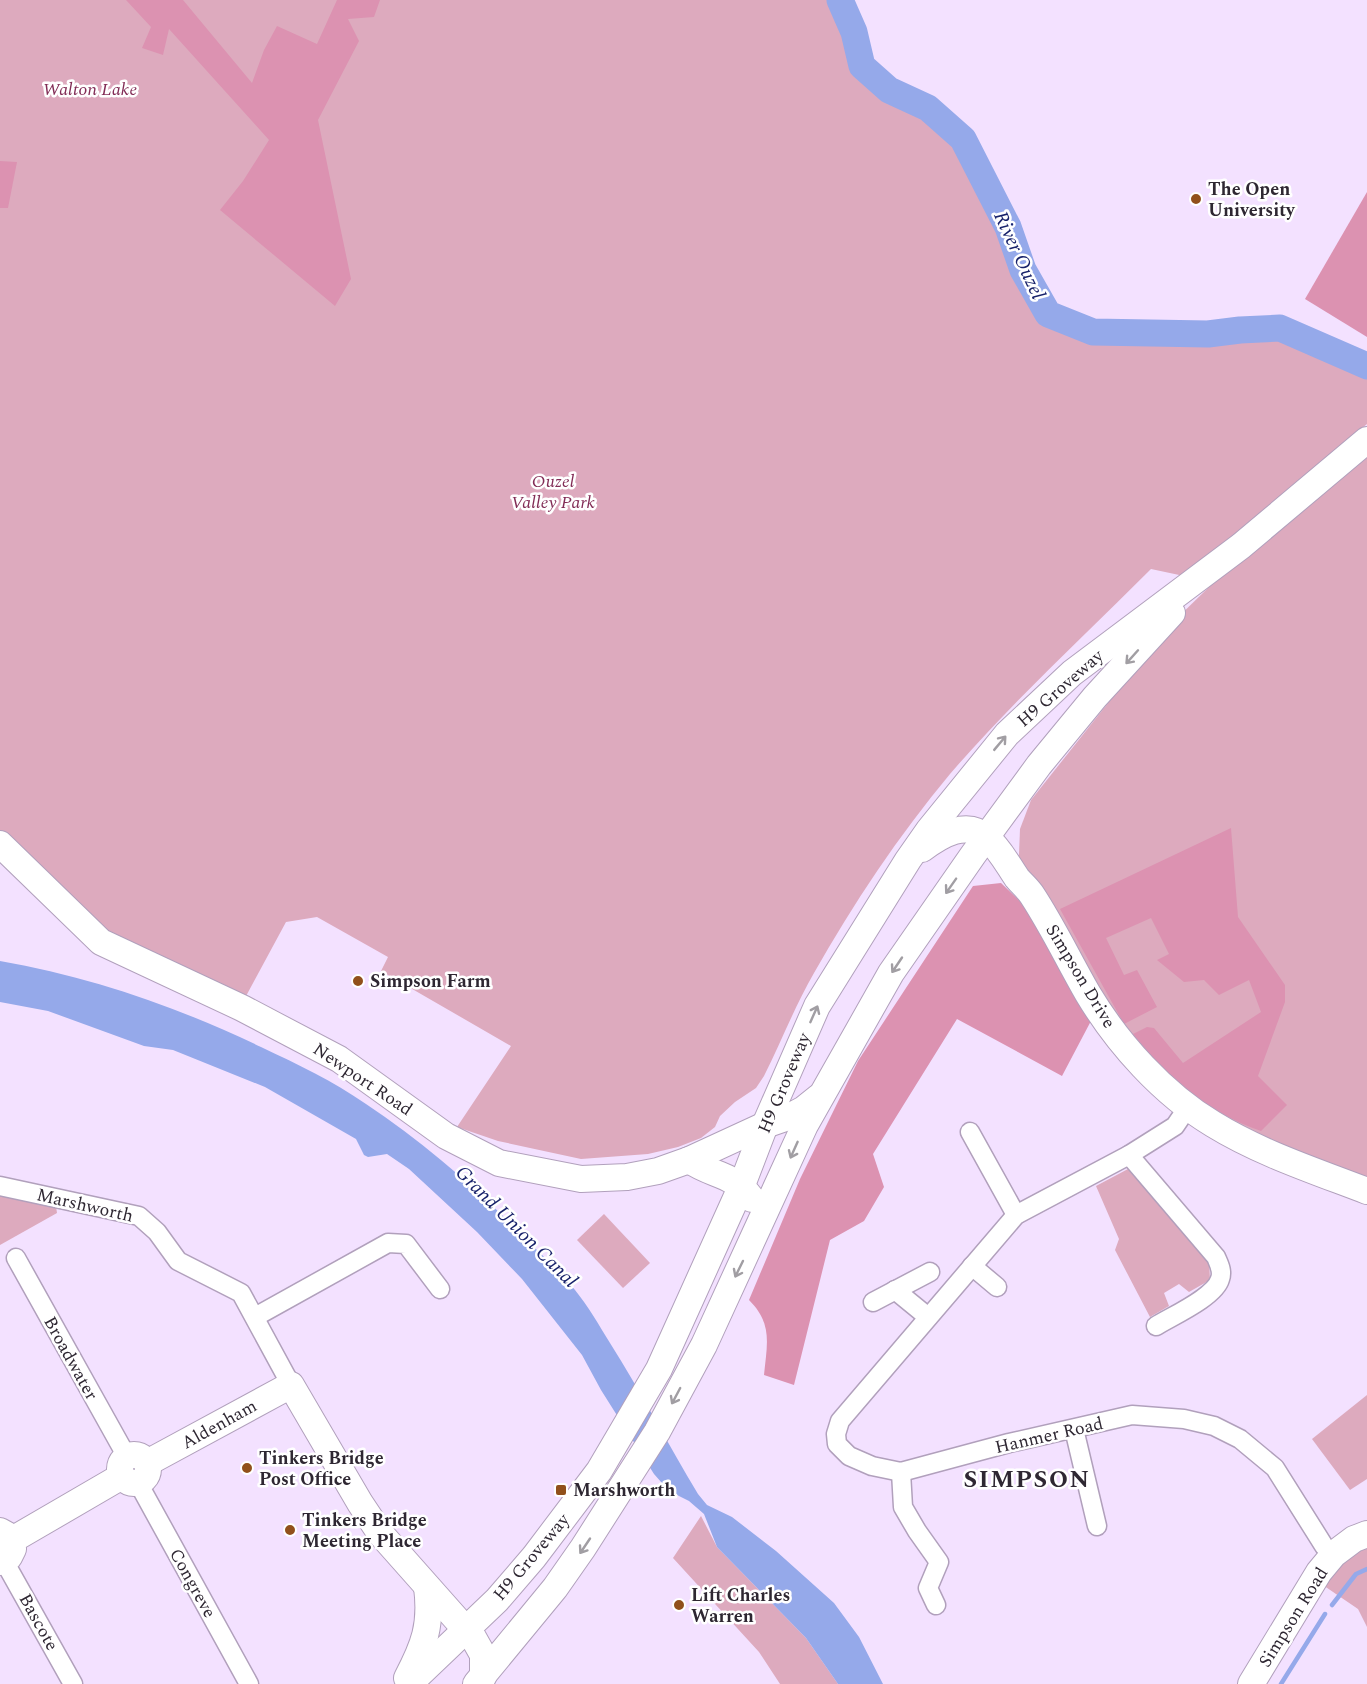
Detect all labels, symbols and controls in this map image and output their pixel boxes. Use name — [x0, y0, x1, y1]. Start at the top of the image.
park label: Walton Lake — [43, 76, 137, 103]
place label: The Open University — [1208, 176, 1296, 224]
marker: The Open University — [1189, 192, 1203, 206]
water label: River Ouzel — [985, 206, 1053, 305]
park label: Ouzel Valley Park — [511, 468, 596, 516]
street label: H9 Groveway — [1011, 642, 1111, 734]
one-way arrow — [1125, 649, 1139, 664]
one-way arrow — [993, 735, 1006, 751]
one-way arrow — [945, 877, 957, 893]
street label: Simpson Drive — [1039, 919, 1122, 1034]
one-way arrow — [891, 956, 903, 972]
place label: Simpson Farm — [370, 968, 491, 995]
marker: Simpson Farm — [351, 974, 365, 988]
one-way arrow — [809, 1006, 820, 1024]
street label: H9 Groveway — [751, 1027, 818, 1138]
street label: Newport Road — [307, 1036, 418, 1123]
one-way arrow — [788, 1140, 799, 1158]
water label: Grand Union Canal — [448, 1159, 584, 1295]
street label: Marshworth — [34, 1181, 136, 1230]
one-way arrow — [733, 1259, 745, 1277]
street label: Broadwater — [36, 1311, 105, 1405]
one-way arrow — [670, 1387, 681, 1405]
street label: Aldenham — [177, 1393, 262, 1456]
street label: Hanmer Road — [992, 1410, 1106, 1461]
place label: Tinkers Bridge Post Office — [259, 1445, 384, 1493]
marker: Tinkers Bridge Post Office — [240, 1461, 254, 1475]
district label: SIMPSON — [964, 1462, 1090, 1498]
place label: Marshworth — [573, 1477, 675, 1504]
marker: Marshworth — [554, 1483, 568, 1497]
place label: Tinkers Bridge Meeting Place — [302, 1507, 427, 1555]
street label: H9 Groveway — [487, 1507, 577, 1607]
marker: Tinkers Bridge Meeting Place — [283, 1523, 297, 1537]
one-way arrow — [578, 1537, 591, 1554]
street label: Congreve — [162, 1543, 223, 1623]
street label: Simpson Road — [1252, 1562, 1335, 1673]
place label: Lift Charles Warren — [691, 1582, 790, 1630]
street label: Bascote — [12, 1589, 65, 1656]
marker: Lift Charles Warren — [672, 1598, 686, 1612]

